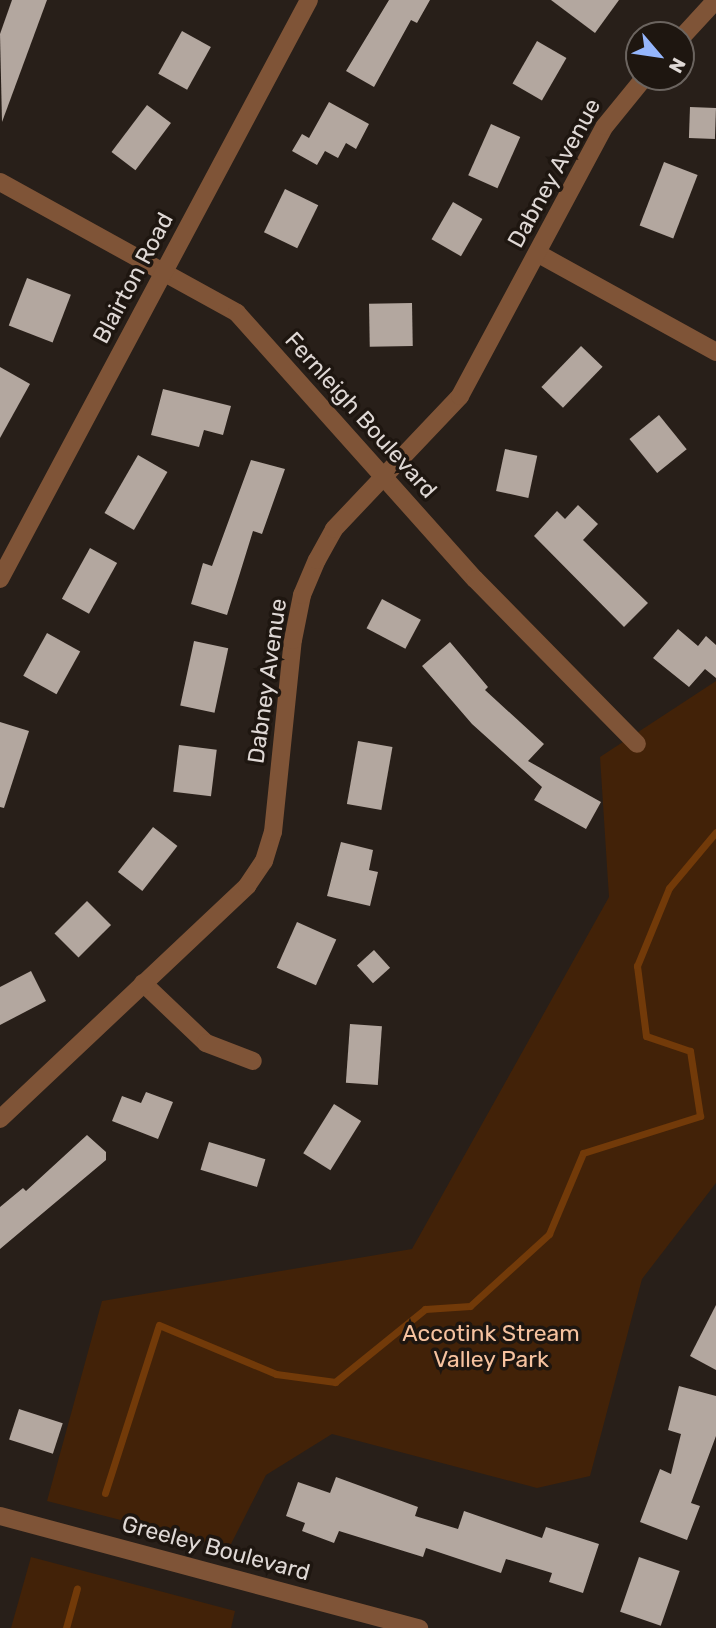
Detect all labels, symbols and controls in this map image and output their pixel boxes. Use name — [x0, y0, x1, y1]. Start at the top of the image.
north arrow — [625, 21, 695, 91]
text: N — [664, 54, 690, 77]
street label: Dabney Avenue — [501, 93, 607, 253]
street label: Blairton Road — [87, 208, 179, 348]
street label: Fernleigh Boulevard — [279, 326, 443, 504]
street label: Dabney Avenue — [242, 596, 292, 766]
park label: Accotink Stream Valley Park — [402, 1319, 580, 1373]
street label: Greeley Boulevard — [119, 1510, 313, 1586]

